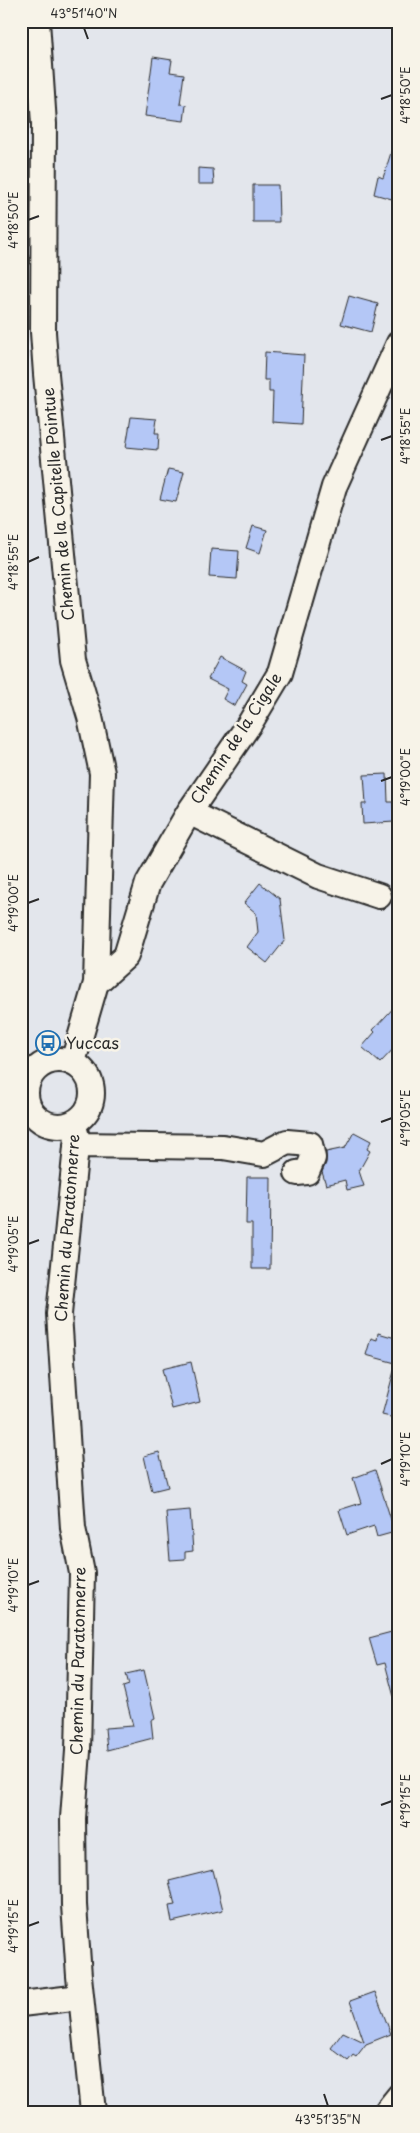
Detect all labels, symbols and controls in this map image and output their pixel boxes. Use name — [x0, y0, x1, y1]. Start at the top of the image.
text: 43°51'40"N — [51, 4, 117, 22]
text: 4°18'50"E — [396, 66, 414, 124]
text: 4°18'50"E — [4, 191, 22, 249]
street label: Chemin de la Capitelle Pointue — [35, 387, 79, 622]
text: 4°18'55"E — [396, 408, 414, 464]
text: 4°18'55"E — [4, 534, 22, 590]
street label: Chemin de la Cigale — [183, 667, 287, 808]
text: 4°19'00"E — [396, 748, 414, 806]
text: 4°19'00"E — [4, 874, 22, 932]
bus stop icon: Yuccas — [35, 1030, 61, 1056]
place label: Yuccas — [66, 1030, 119, 1054]
text: 4°19'05"E — [396, 1090, 414, 1146]
street label: Chemin du Paratonnerre — [47, 1133, 85, 1323]
text: 4°19'05"E — [4, 1216, 22, 1272]
text: 4°19'10"E — [396, 1432, 414, 1486]
text: 4°19'10"E — [4, 1558, 22, 1612]
street label: Chemin du Paratonnerre — [63, 1567, 91, 1755]
text: 4°19'15"E — [396, 1774, 414, 1828]
text: 4°19'15"E — [4, 1899, 22, 1953]
text: 43°51'35"N — [295, 2110, 361, 2128]

